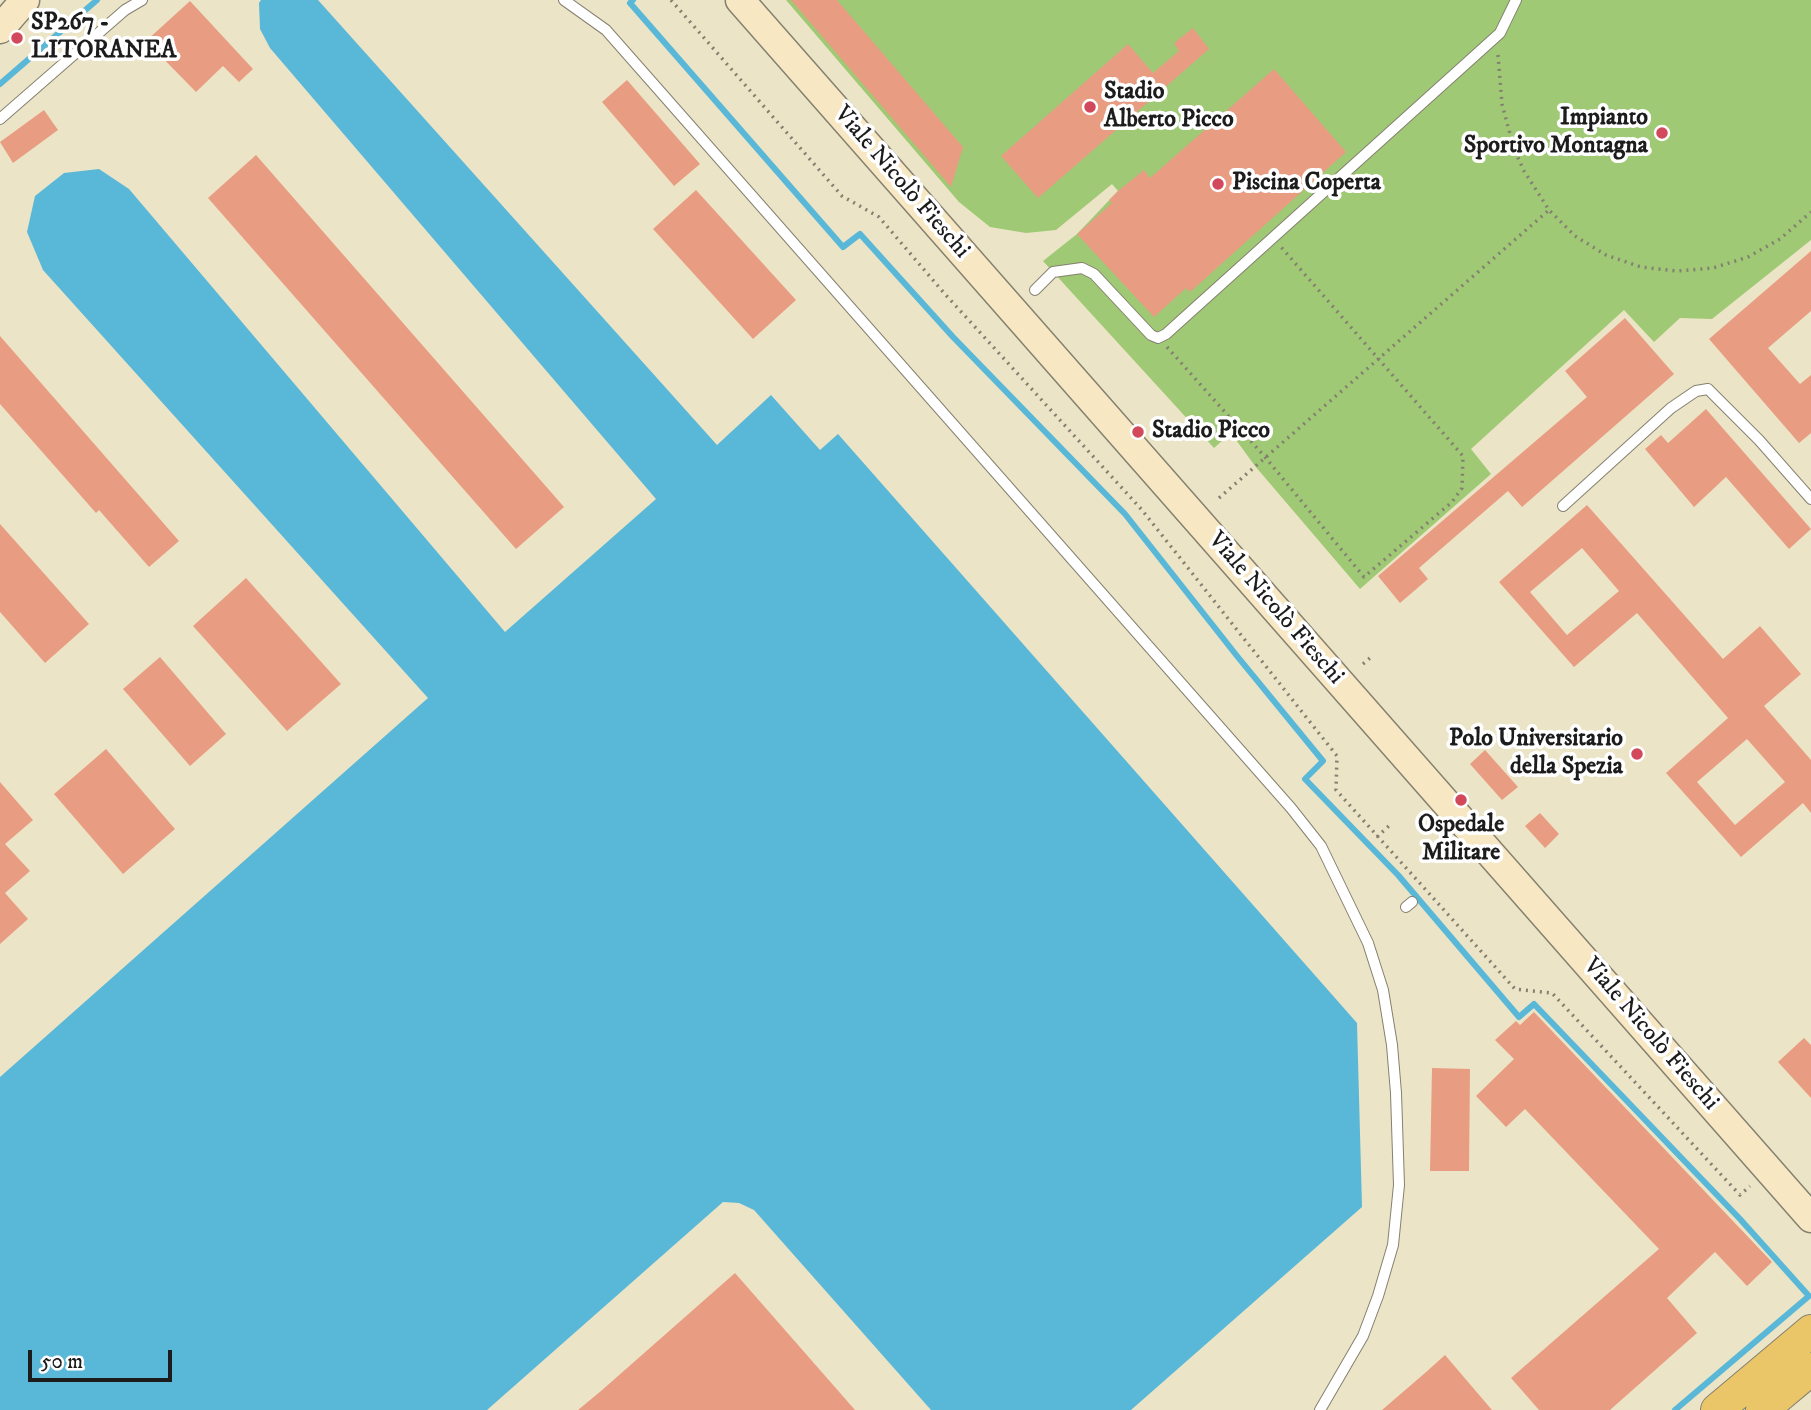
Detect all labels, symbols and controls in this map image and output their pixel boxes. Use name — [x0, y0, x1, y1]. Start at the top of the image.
place label: SP267 - LITORANEA — [31, 10, 176, 66]
marker: SP267 - LITORANEA — [9, 30, 25, 46]
place label: Stadio Alberto Picco — [1104, 79, 1234, 135]
marker: Stadio Alberto Picco — [1082, 99, 1098, 115]
street label: Viale Nicolò Fieschi — [827, 101, 975, 265]
place label: Impianto Sportivo Montagna — [1464, 105, 1648, 161]
marker: Impianto Sportivo Montagna — [1654, 125, 1670, 141]
place label: Piscina Coperta — [1232, 170, 1381, 198]
marker: Piscina Coperta — [1210, 176, 1226, 192]
place label: Stadio Picco — [1152, 418, 1270, 446]
marker: Stadio Picco — [1130, 424, 1146, 440]
street label: Viale Nicolò Fieschi — [1201, 527, 1349, 691]
place label: Polo Universitario della Spezia — [1449, 726, 1623, 782]
marker: Polo Universitario della Spezia — [1629, 746, 1645, 762]
marker: Ospedale Militare — [1453, 792, 1469, 808]
place label: Ospedale Militare — [1418, 812, 1504, 868]
street label: Viale Nicolò Fieschi — [1576, 953, 1724, 1117]
scale bar — [32, 1336, 175, 1380]
text: 50 m — [41, 1349, 83, 1375]

